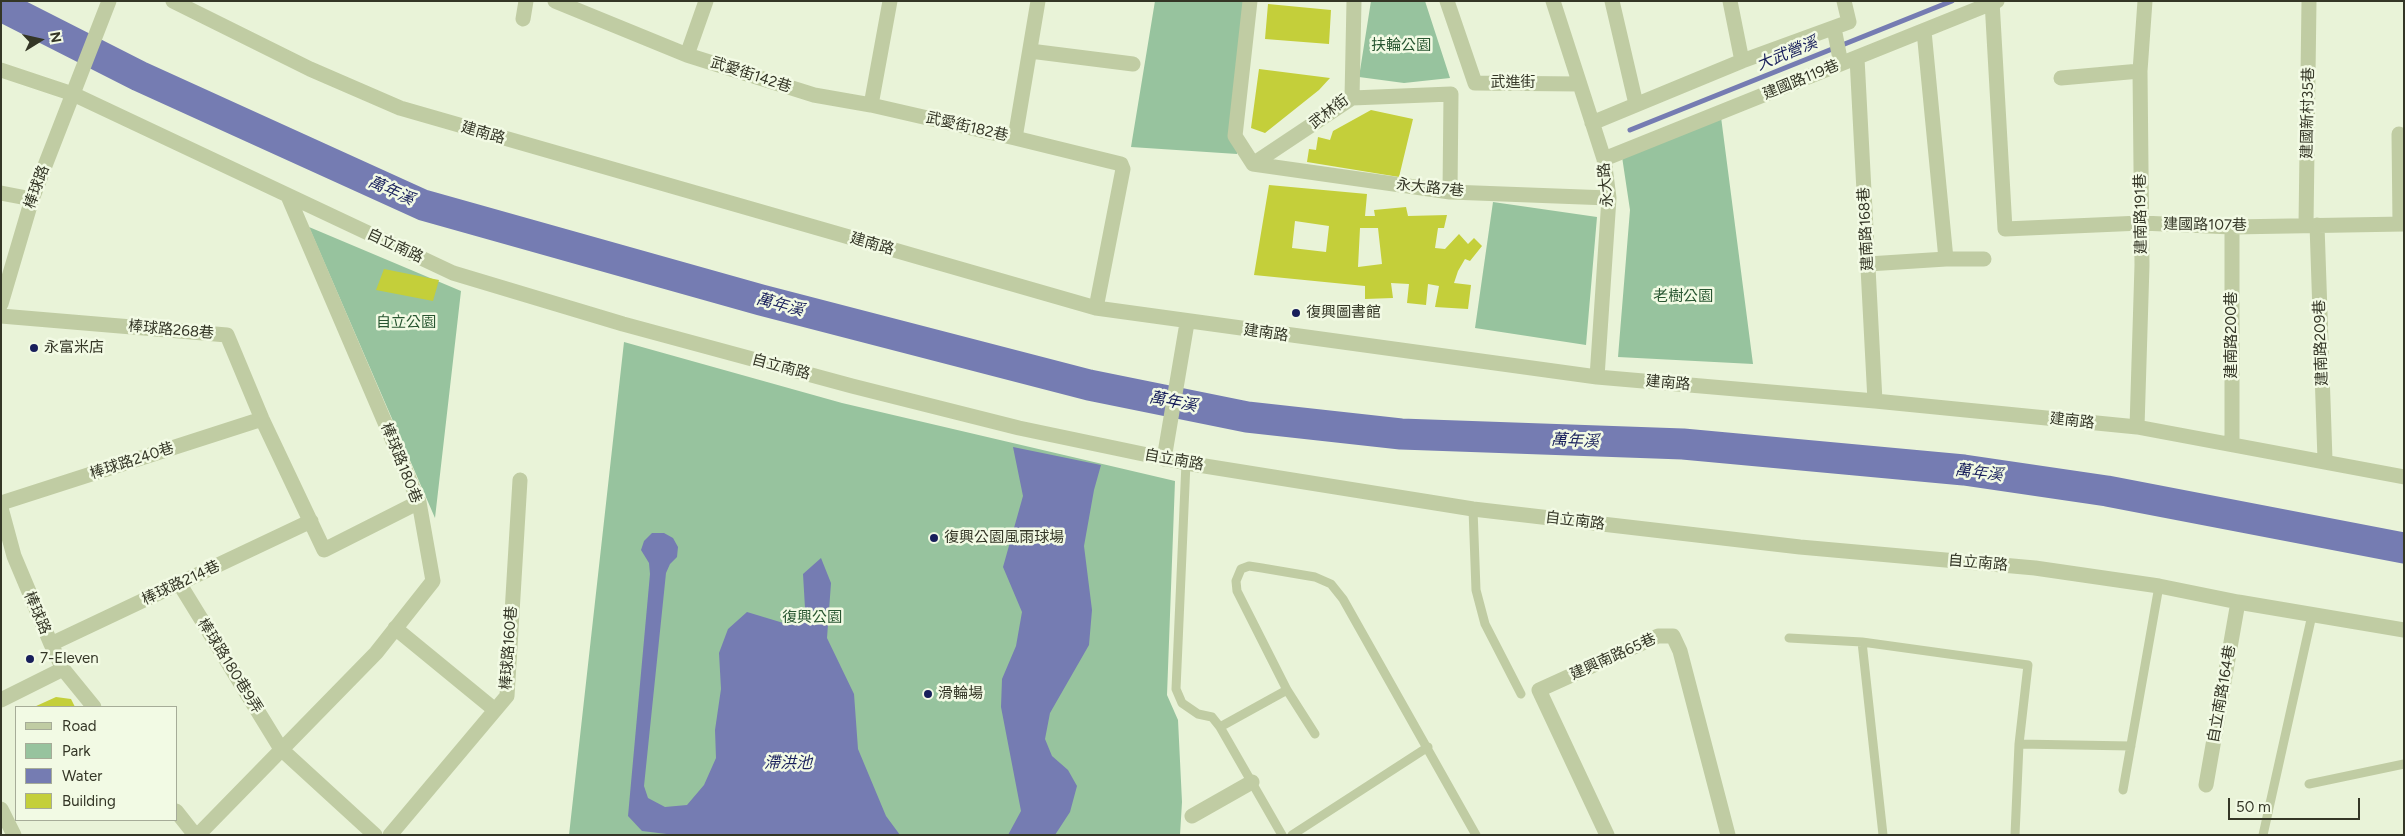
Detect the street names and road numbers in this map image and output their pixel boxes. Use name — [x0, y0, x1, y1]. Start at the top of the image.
street label: 武愛街142巷 — [708, 53, 794, 97]
street label: 建國路119巷 — [1760, 57, 1842, 103]
street label: 建國新村35巷 — [2298, 67, 2318, 159]
street label: 武進街 — [1491, 74, 1535, 92]
street label: 武林街 — [1306, 91, 1352, 133]
street label: 武愛街182巷 — [924, 109, 1010, 145]
street label: 建南路 — [459, 118, 507, 148]
street label: 永大路 — [1595, 162, 1617, 208]
street label: 棒球路 — [21, 163, 53, 211]
street label: 建南路191巷 — [2131, 173, 2151, 255]
street label: 永大路7巷 — [1395, 175, 1465, 201]
street label: 建南路168巷 — [1855, 187, 1877, 271]
street label: 建國路107巷 — [2163, 215, 2247, 235]
street label: 自立南路 — [364, 225, 426, 267]
street label: 建南路 — [848, 229, 896, 259]
street label: 建南路200巷 — [2223, 291, 2241, 379]
street label: 建南路209巷 — [2310, 299, 2332, 387]
street label: 棒球路268巷 — [127, 317, 215, 343]
street label: 建南路 — [1242, 321, 1290, 345]
street label: 自立南路 — [750, 351, 812, 383]
street label: 建南路 — [1645, 372, 1691, 394]
street label: 建南路 — [2049, 410, 2095, 432]
street label: 棒球路180巷 — [377, 420, 425, 506]
street label: 棒球路240巷 — [88, 439, 176, 483]
street label: 自立南路 — [1143, 446, 1205, 474]
street label: 自立南路 — [1544, 508, 1606, 534]
street label: 自立南路 — [1947, 551, 2009, 575]
street label: 棒球路214巷 — [139, 557, 223, 609]
street label: 棒球路 — [20, 589, 54, 637]
street label: 棒球路160巷 — [497, 605, 521, 691]
street label: 棒球路180巷9弄 — [194, 615, 266, 717]
street label: 建興南路65巷 — [1567, 630, 1659, 684]
street label: 自立南路164巷 — [2205, 644, 2239, 744]

